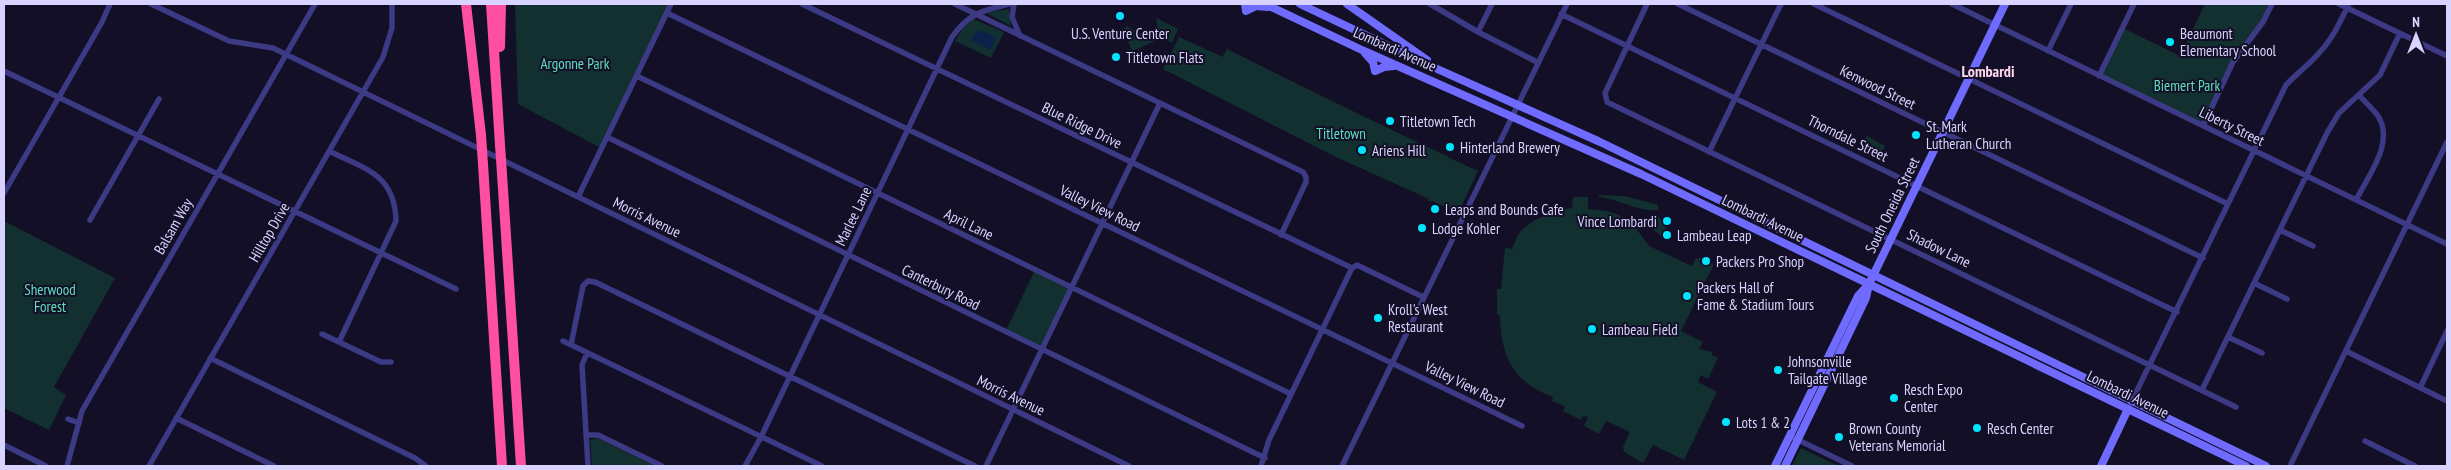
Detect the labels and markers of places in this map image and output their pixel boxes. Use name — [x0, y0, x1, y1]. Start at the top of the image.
marker: U.S. Venture Center — [1114, 10, 1126, 22]
place label: U.S. Venture Center — [1071, 24, 1170, 43]
place label: Beaumont Elementary School — [2180, 24, 2277, 60]
marker: Beaumont Elementary School — [2164, 36, 2176, 48]
place label: Titletown Flats — [1126, 48, 1204, 67]
marker: Titletown Flats — [1110, 51, 1122, 63]
place label: Titletown Tech — [1400, 112, 1476, 131]
marker: Titletown Tech — [1384, 115, 1396, 127]
place label: St. Mark Lutheran Church — [1926, 117, 2011, 153]
marker: St. Mark Lutheran Church — [1910, 129, 1922, 141]
place label: Hinterland Brewery — [1460, 138, 1560, 157]
place label: Ariens Hill — [1372, 141, 1426, 160]
marker: Hinterland Brewery — [1444, 141, 1456, 153]
marker: Ariens Hill — [1356, 144, 1368, 156]
place label: Leaps and Bounds Cafe — [1445, 200, 1564, 219]
marker: Leaps and Bounds Cafe — [1429, 203, 1441, 215]
place label: Vince Lombardi — [1577, 212, 1657, 231]
marker: Vince Lombardi — [1661, 215, 1673, 227]
place label: Lodge Kohler — [1432, 219, 1501, 238]
marker: Lodge Kohler — [1416, 222, 1428, 234]
place label: Lambeau Leap — [1677, 226, 1751, 245]
marker: Lambeau Leap — [1661, 229, 1673, 241]
place label: Packers Pro Shop — [1716, 252, 1804, 271]
marker: Packers Pro Shop — [1700, 255, 1712, 267]
place label: Packers Hall of Fame & Stadium Tours — [1697, 278, 1814, 314]
marker: Packers Hall of Fame & Stadium Tours — [1681, 290, 1693, 302]
place label: Kroll's West Restaurant — [1388, 300, 1448, 336]
marker: Kroll's West Restaurant — [1372, 312, 1384, 324]
place label: Lambeau Field — [1602, 320, 1678, 339]
marker: Lambeau Field — [1586, 323, 1598, 335]
place label: Johnsonville Tailgate Village — [1787, 352, 1868, 388]
marker: Johnsonville Tailgate Village — [1772, 364, 1784, 376]
place label: Resch Expo Center — [1904, 380, 1963, 416]
marker: Resch Expo Center — [1888, 392, 1900, 404]
place label: Lots 1 & 2 — [1736, 413, 1790, 432]
marker: Lots 1 & 2 — [1720, 416, 1732, 428]
place label: Brown County Veterans Memorial — [1848, 419, 1946, 455]
place label: Resch Center — [1987, 419, 2054, 438]
marker: Resch Center — [1971, 422, 1983, 434]
marker: Brown County Veterans Memorial — [1833, 431, 1845, 443]

